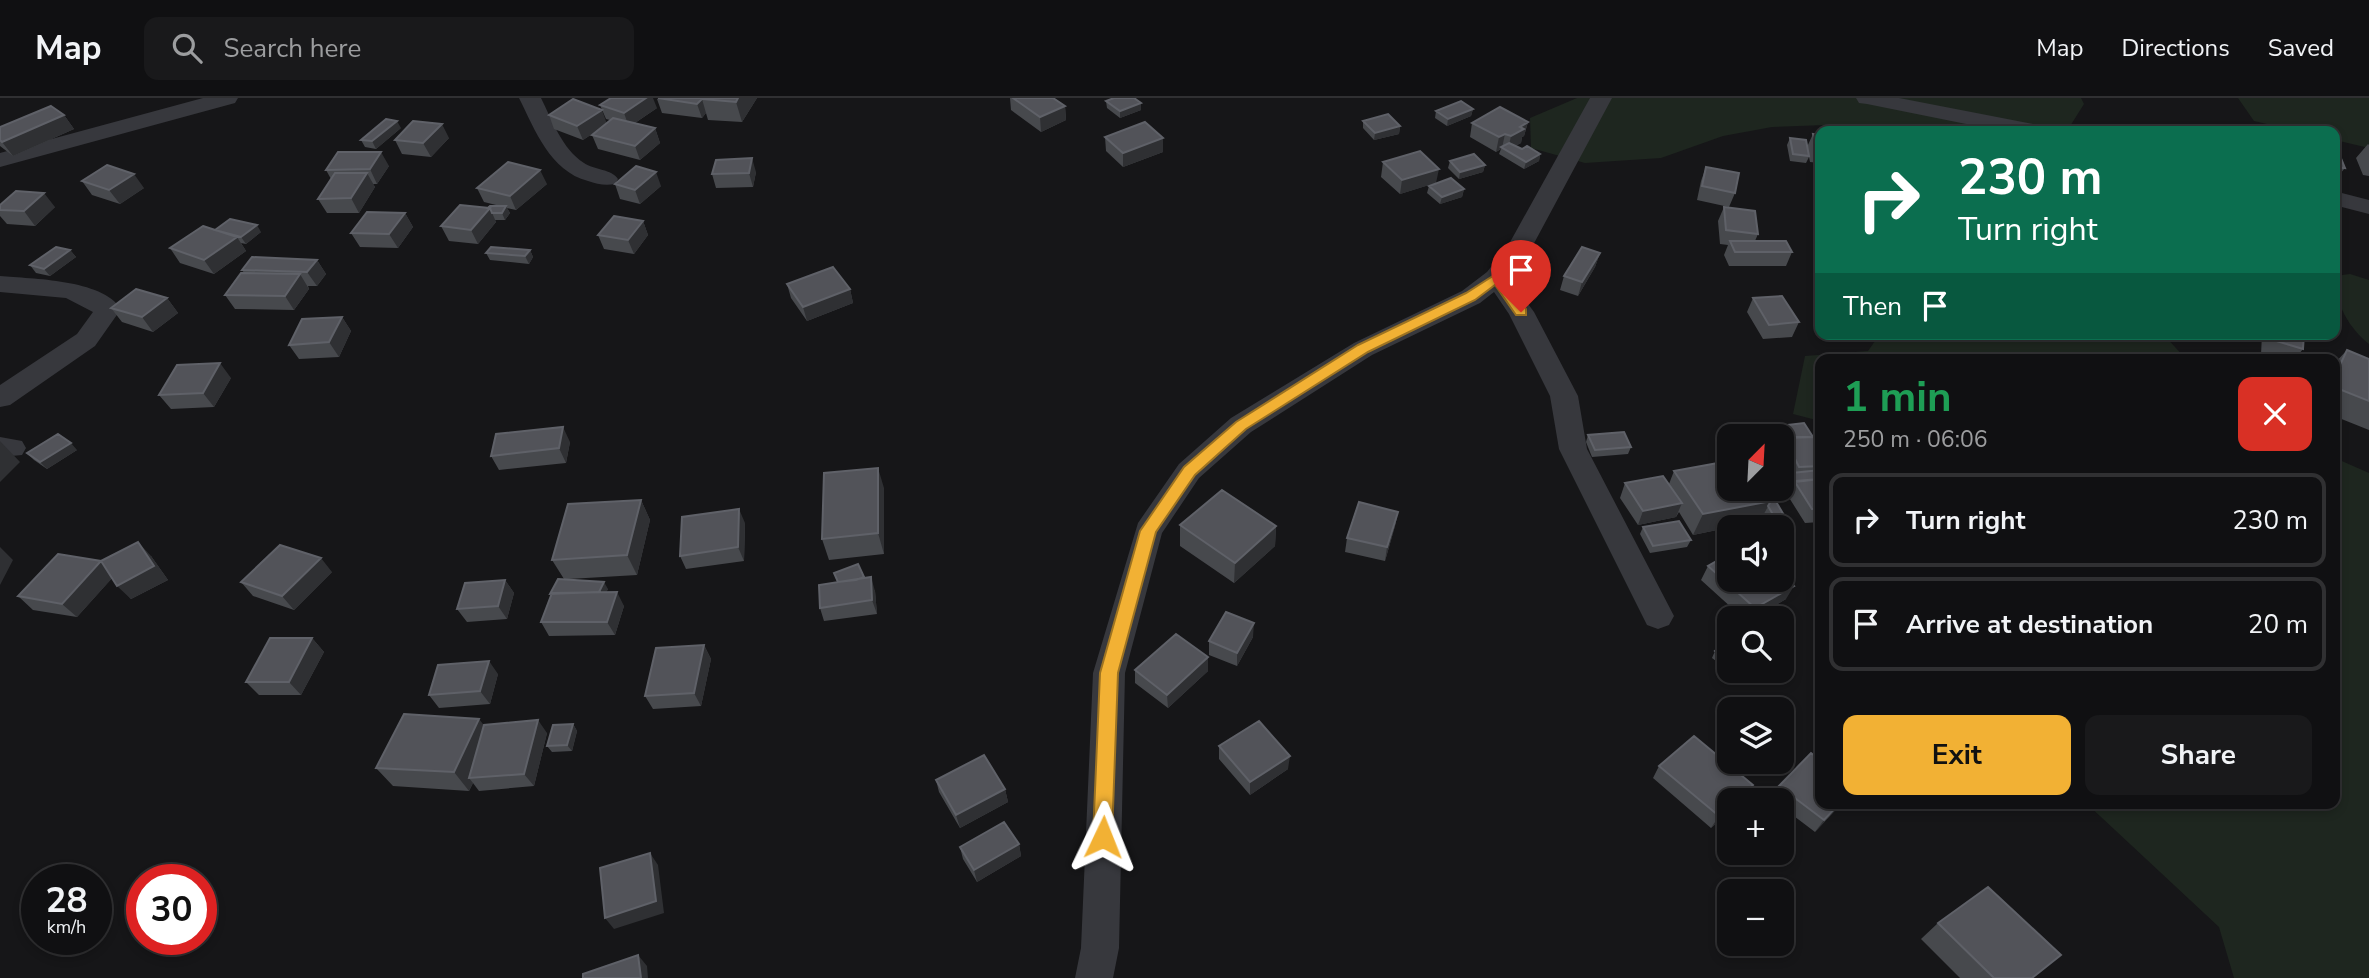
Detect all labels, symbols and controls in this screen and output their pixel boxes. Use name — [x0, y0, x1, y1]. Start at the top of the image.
search box — [144, 17, 634, 80]
text: Map — [35, 26, 102, 71]
icon: search — [168, 29, 206, 67]
text: Search here — [224, 31, 361, 66]
text: Map — [2036, 32, 2083, 64]
text: Directions — [2121, 32, 2230, 64]
text: Saved — [2268, 32, 2334, 64]
text: 230 m — [1958, 144, 2102, 211]
icon: right — [1843, 154, 1934, 245]
text: Turn right — [1958, 208, 2098, 251]
pin — [1491, 240, 1551, 312]
icon: arrive — [1502, 251, 1540, 289]
icon: arrive — [1916, 287, 1954, 325]
text: Then — [1843, 289, 1902, 324]
text: 1 min — [1843, 369, 1952, 426]
button: close — [2238, 377, 2312, 451]
north arrow — [1717, 424, 1794, 500]
map controls — [1717, 424, 1794, 956]
text: 250 m · 06:06 — [1843, 424, 1988, 455]
icon: right — [1847, 501, 1885, 539]
text: Turn right — [1906, 503, 2025, 538]
text: 230 m — [2232, 503, 2308, 538]
button: sound — [1717, 515, 1794, 592]
icon: arrive — [1847, 605, 1885, 643]
button: search — [1717, 606, 1794, 683]
text: Arrive at destination — [1906, 607, 2153, 642]
text: 20 m — [2248, 607, 2308, 642]
button: layers — [1717, 697, 1794, 774]
button: Exit — [1843, 715, 2071, 795]
button: Share — [2085, 715, 2312, 795]
button: + — [1717, 788, 1794, 865]
position arrow — [1066, 800, 1140, 874]
speed limit sign: 30 — [126, 864, 217, 955]
text: 28 — [45, 877, 88, 924]
button: − — [1717, 879, 1794, 956]
text: km/h — [47, 915, 86, 939]

